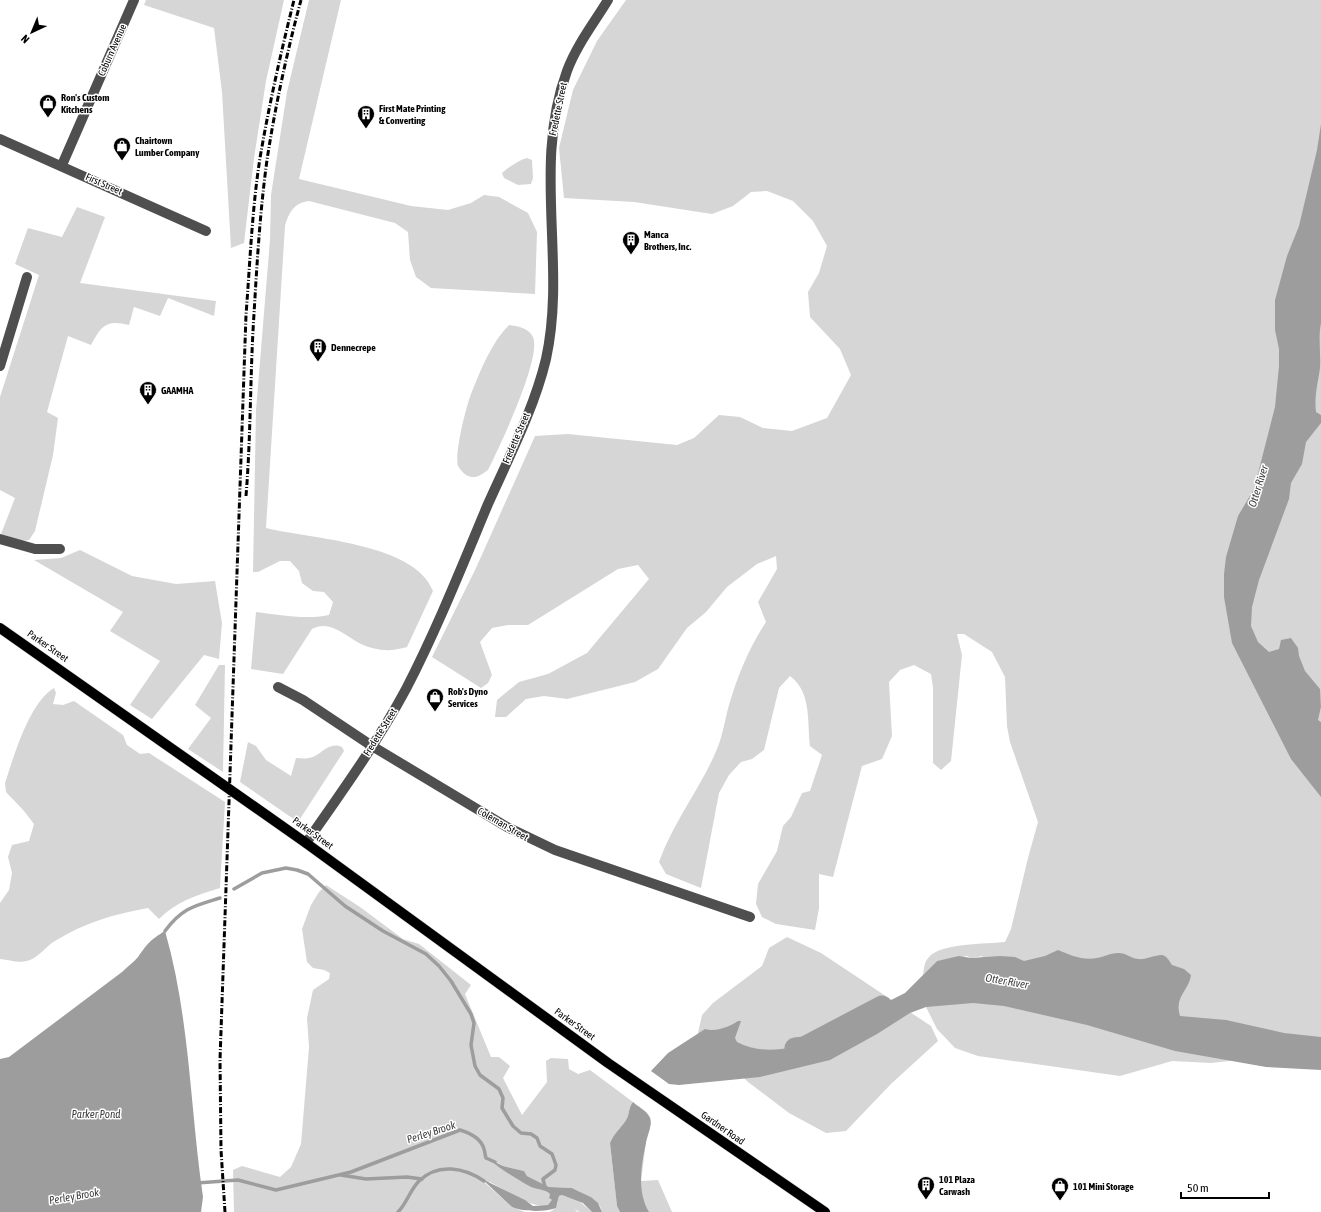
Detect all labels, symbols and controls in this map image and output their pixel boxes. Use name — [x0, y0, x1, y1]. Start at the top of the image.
north arrow — [12, 12, 52, 52]
street label: Coburn Avenue — [96, 22, 129, 78]
text: N — [19, 33, 32, 46]
street label: Fredette Street — [547, 81, 569, 137]
place label: Ron's Custom Kitchens — [61, 92, 109, 115]
shop icon: Ron's Custom Kitchens — [38, 93, 58, 118]
place label: First Mate Printing & Converting — [379, 103, 446, 126]
building icon: First Mate Printing & Converting — [356, 104, 376, 129]
place label: Chairtown Lumber Company — [135, 135, 200, 158]
shop icon: Chairtown Lumber Company — [112, 136, 132, 161]
street label: First Street — [84, 171, 124, 197]
place label: Manca Brothers, Inc. — [644, 229, 691, 252]
building icon: Manca Brothers, Inc. — [621, 230, 641, 255]
building icon: Dennecrepe — [308, 337, 328, 362]
place label: Dennecrepe — [331, 342, 376, 353]
building icon: GAAMHA — [138, 380, 158, 405]
place label: GAAMHA — [161, 385, 194, 396]
street label: Fredette Street — [500, 411, 532, 465]
water label: Otter River — [1246, 463, 1270, 508]
street label: Parker Street — [25, 628, 71, 664]
place label: Rob's Dyno Services — [448, 686, 488, 709]
shop icon: Rob's Dyno Services — [425, 687, 445, 712]
street label: Fredette Street — [361, 706, 399, 758]
street label: Coleman Street — [476, 805, 530, 843]
street label: Parker Street — [291, 815, 335, 851]
water label: Otter River — [985, 971, 1030, 991]
street label: Parker Street — [553, 1006, 597, 1042]
water label: Parker Pond — [71, 1108, 121, 1120]
street label: Gardner Road — [699, 1109, 747, 1147]
water label: Perley Brook — [405, 1118, 457, 1146]
place label: 101 Plaza Carwash — [939, 1174, 975, 1197]
scale bar — [1181, 1174, 1269, 1200]
building icon: 101 Plaza Carwash — [916, 1175, 936, 1200]
shop icon: 101 Mini Storage — [1050, 1176, 1070, 1201]
place label: 101 Mini Storage — [1073, 1181, 1134, 1192]
text: 50 m — [1187, 1181, 1209, 1195]
water label: Perley Brook — [48, 1186, 100, 1206]

